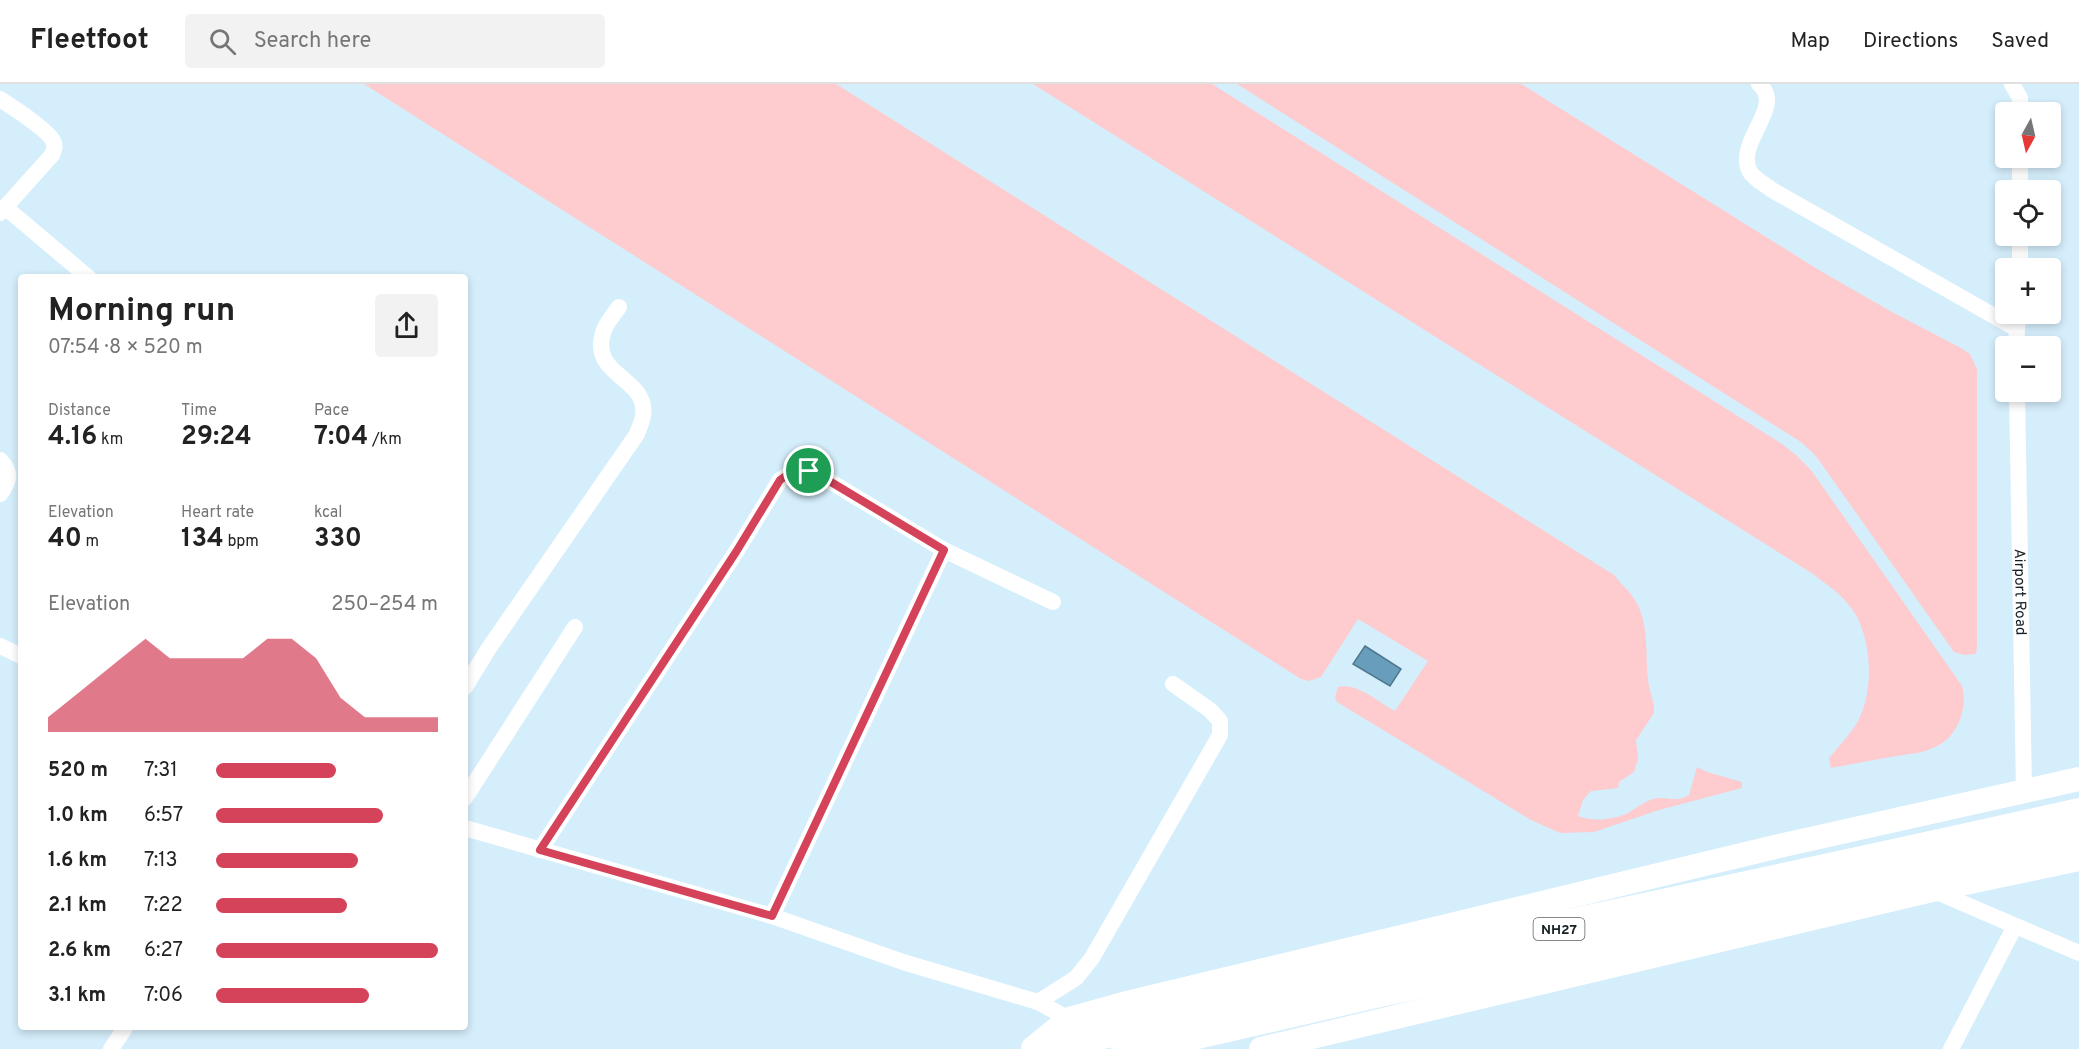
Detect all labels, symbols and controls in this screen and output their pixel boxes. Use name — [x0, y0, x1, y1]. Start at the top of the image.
search box — [185, 14, 605, 68]
text: Fleetfoot — [30, 23, 149, 59]
icon: search — [206, 25, 239, 58]
text: Search here — [254, 28, 371, 55]
text: Map — [1790, 28, 1830, 55]
text: Directions — [1863, 28, 1958, 55]
text: Saved — [1991, 28, 2049, 55]
north arrow — [1995, 102, 2061, 168]
map controls — [1995, 102, 2061, 402]
button: locate — [1995, 180, 2061, 246]
button: + — [1995, 258, 2061, 324]
text: Morning run — [48, 291, 235, 333]
button: share — [375, 294, 438, 357]
text: 07:54 · 8 × 520 m — [48, 335, 203, 361]
button: − — [1995, 336, 2061, 402]
text: Distance — [48, 401, 111, 421]
text: Time — [181, 401, 217, 421]
text: Pace — [314, 401, 349, 421]
text: 4.16 — [48, 421, 97, 454]
text: 29:24 — [181, 421, 252, 454]
text: 7:04 — [314, 421, 368, 454]
text: km — [97, 430, 123, 450]
text: /km — [368, 430, 402, 450]
pin — [783, 445, 834, 496]
icon: arrive — [792, 454, 825, 487]
text: Elevation — [48, 503, 114, 523]
text: Heart rate — [181, 503, 254, 523]
text: kcal — [314, 503, 342, 523]
text: 40 — [48, 523, 82, 556]
text: 134 — [181, 523, 224, 556]
text: 330 — [314, 523, 362, 556]
text: m — [82, 532, 99, 552]
text: bpm — [224, 532, 259, 552]
street label: Airport Road — [2009, 548, 2029, 636]
text: Elevation — [48, 592, 130, 618]
text: 250–254 m — [331, 592, 438, 618]
text: 520 m — [48, 758, 108, 784]
text: 7:31 — [144, 758, 178, 784]
text: 1.0 km — [48, 803, 108, 829]
text: 6:57 — [144, 803, 183, 829]
text: 1.6 km — [48, 848, 107, 874]
text: 7:13 — [144, 848, 178, 874]
text: 2.1 km — [48, 893, 107, 919]
text: 7:22 — [144, 893, 183, 919]
road number: NH27 — [1534, 918, 1584, 940]
text: 2.6 km — [48, 938, 111, 964]
text: 6:27 — [144, 938, 183, 964]
text: 3.1 km — [48, 983, 106, 1009]
text: 7:06 — [144, 983, 183, 1009]

